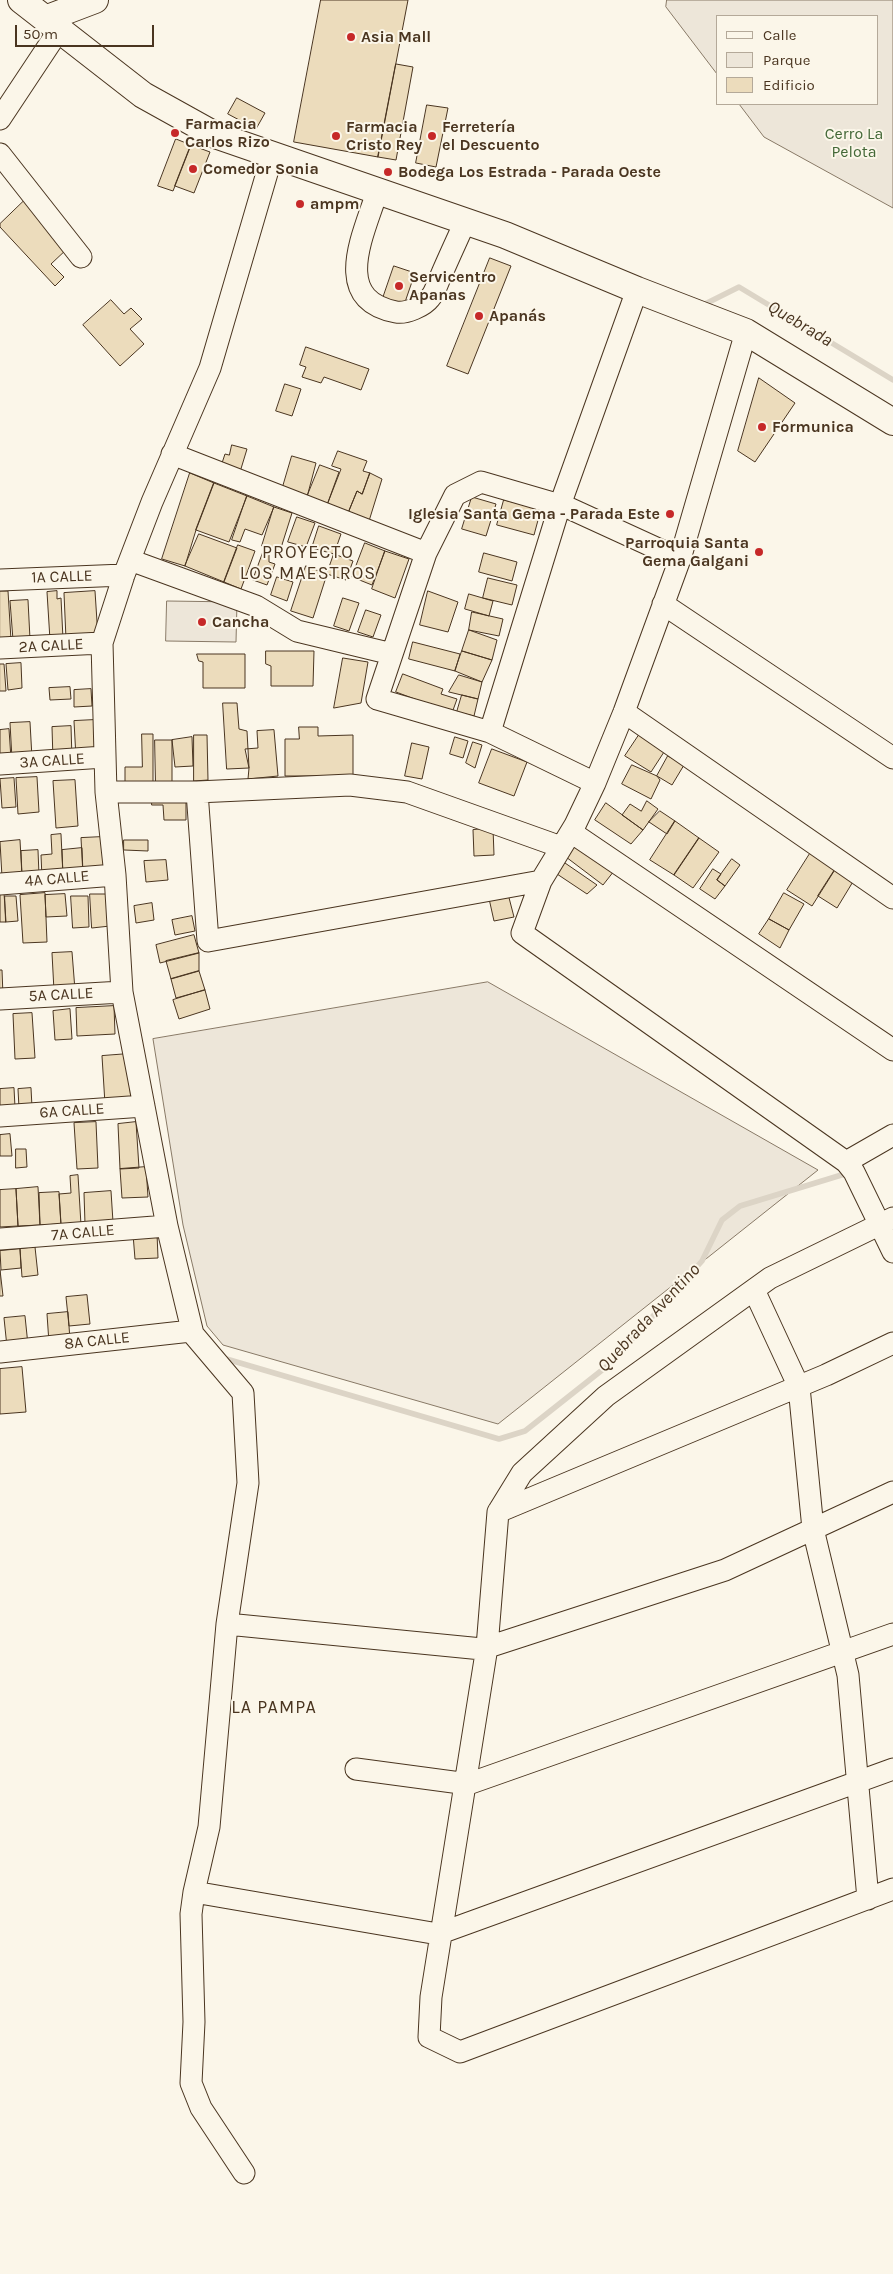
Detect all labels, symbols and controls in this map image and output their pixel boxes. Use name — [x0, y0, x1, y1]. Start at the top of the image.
scale bar — [18, 15, 156, 47]
legend — [716, 15, 878, 105]
text: 50 m — [23, 25, 58, 43]
text: Calle — [763, 26, 797, 44]
place label: Asia Mall — [361, 27, 431, 47]
marker: Asia Mall — [345, 31, 357, 43]
text: Parque — [763, 51, 811, 69]
text: Edificio — [763, 76, 815, 94]
place label: Farmacia Carlos Rizo — [185, 114, 270, 152]
place label: Farmacia Cristo Rey — [346, 117, 422, 155]
place label: Ferretería el Descuento — [442, 117, 540, 155]
park label: Cerro La Pelota — [825, 124, 883, 162]
marker: Farmacia Carlos Rizo — [169, 127, 181, 139]
marker: Farmacia Cristo Rey — [330, 130, 342, 142]
marker: Ferretería el Descuento — [426, 130, 438, 142]
place label: Comedor Sonia — [203, 159, 319, 179]
place label: Bodega Los Estrada - Parada Oeste — [398, 162, 661, 182]
marker: Comedor Sonia — [187, 163, 199, 175]
marker: Bodega Los Estrada - Parada Oeste — [382, 166, 394, 178]
place label: ampm — [310, 194, 359, 214]
marker: ampm — [294, 198, 306, 210]
place label: Servicentro Apanas — [409, 267, 496, 305]
marker: Servicentro Apanas — [393, 280, 405, 292]
water label: Quebrada — [764, 296, 836, 352]
place label: Apanás — [489, 306, 546, 326]
marker: Apanás — [473, 310, 485, 322]
place label: Formunica — [772, 417, 854, 437]
marker: Formunica — [756, 421, 768, 433]
place label: Iglesia Santa Gema - Parada Este — [408, 504, 660, 524]
marker: Iglesia Santa Gema - Parada Este — [664, 508, 676, 520]
place label: Parroquia Santa Gema Galgani — [625, 533, 749, 571]
district label: PROYECTO LOS MAESTROS — [238, 542, 378, 584]
marker: Parroquia Santa Gema Galgani — [753, 546, 765, 558]
street label: 1A CALLE — [31, 566, 93, 588]
place label: Cancha — [212, 612, 269, 632]
marker: Cancha — [196, 616, 208, 628]
street label: 2A CALLE — [18, 635, 84, 657]
street label: 3A CALLE — [19, 749, 85, 773]
street label: 4A CALLE — [24, 867, 90, 891]
street label: 5A CALLE — [28, 984, 94, 1006]
street label: 6A CALLE — [39, 1099, 105, 1123]
street label: 7A CALLE — [51, 1221, 115, 1245]
water label: Quebrada Aventino — [593, 1259, 705, 1377]
street label: 8A CALLE — [63, 1328, 131, 1354]
district label: LA PAMPA — [230, 1697, 318, 1719]

